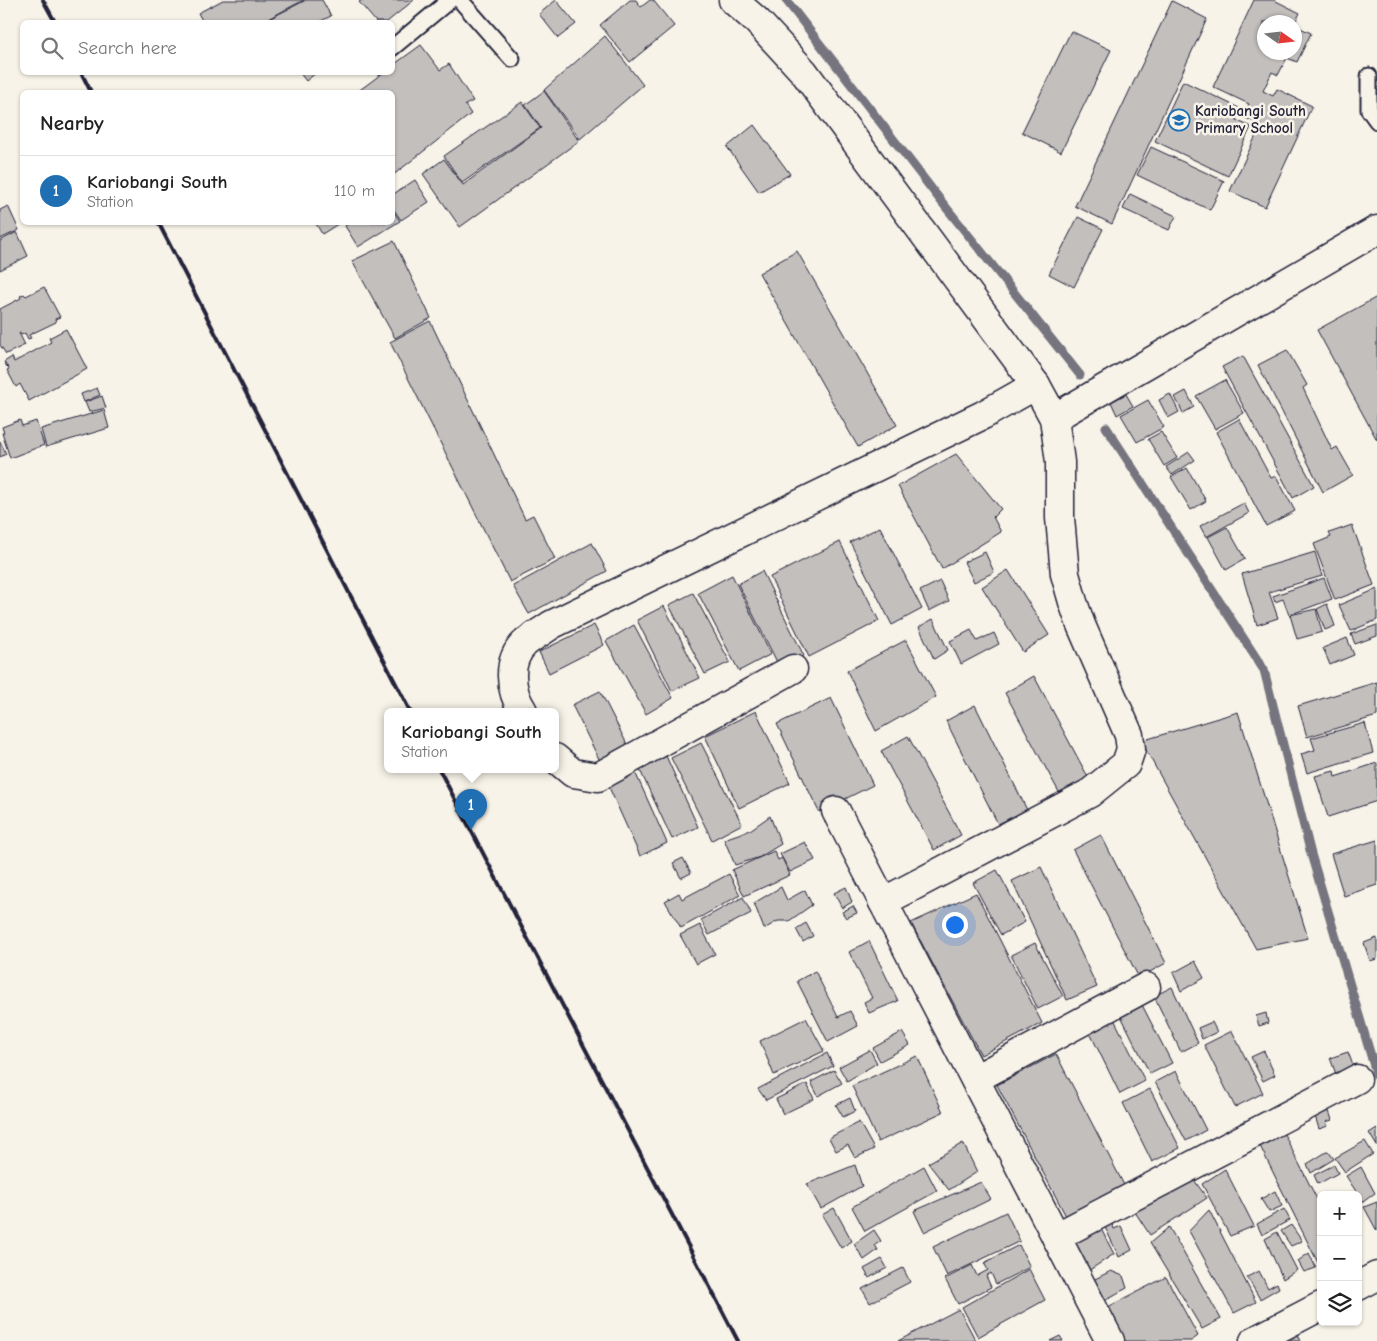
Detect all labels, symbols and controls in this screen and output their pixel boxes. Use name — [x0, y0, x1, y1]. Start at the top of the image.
north arrow — [1257, 15, 1302, 60]
search box — [20, 20, 395, 75]
icon: search — [38, 34, 66, 62]
text: Search here — [78, 37, 177, 59]
place label: Kariobangi South Primary School — [1195, 102, 1306, 137]
school or university icon: Kariobangi South Primary School — [1167, 108, 1191, 132]
text: Nearby — [40, 111, 104, 135]
text: Kariobangi South — [87, 171, 228, 193]
text: 1 — [53, 182, 59, 200]
text: 110 m — [334, 182, 375, 200]
text: Station — [87, 193, 134, 211]
popup — [384, 708, 559, 773]
text: Kariobangi South — [401, 721, 542, 743]
text: Station — [401, 743, 448, 761]
pin: 1 — [455, 789, 487, 830]
your location — [942, 912, 968, 938]
map controls — [1317, 1191, 1362, 1326]
button: + — [1317, 1191, 1362, 1236]
button: − — [1317, 1236, 1362, 1281]
button: layers — [1317, 1281, 1362, 1326]

